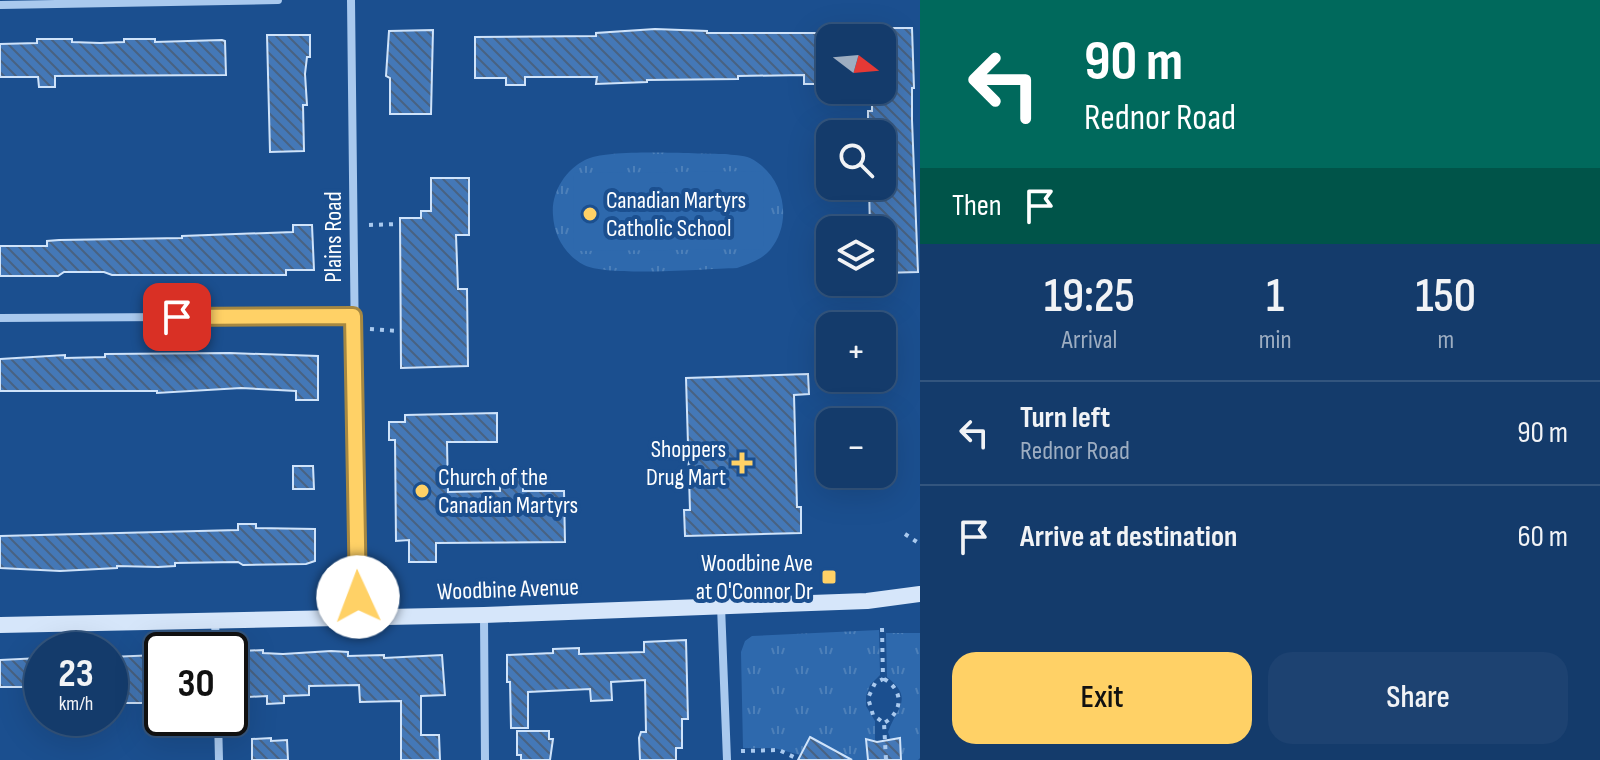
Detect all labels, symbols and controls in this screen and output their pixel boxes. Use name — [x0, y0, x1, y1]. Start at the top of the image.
north arrow — [816, 24, 896, 104]
map controls — [816, 24, 896, 488]
text: 90 m — [1084, 29, 1183, 96]
icon: left — [952, 32, 1056, 136]
text: Rednor Road — [1084, 97, 1236, 140]
button: search — [816, 120, 896, 200]
icon: arrive — [1018, 184, 1062, 228]
place label: Canadian Martyrs Catholic School — [606, 186, 746, 243]
text: Then — [952, 188, 1002, 224]
street label: Plains Road — [319, 192, 348, 282]
marker: Canadian Martyrs Catholic School — [581, 205, 599, 223]
button: layers — [816, 216, 896, 296]
text: 19:25 — [1044, 268, 1135, 325]
text: 1 — [1266, 268, 1284, 325]
text: 150 — [1415, 268, 1476, 325]
pin — [143, 283, 211, 351]
icon: arrive — [155, 295, 199, 339]
button: + — [816, 312, 896, 392]
text: Arrival — [1061, 325, 1117, 356]
text: min — [1259, 325, 1292, 356]
text: m — [1437, 325, 1454, 356]
text: Turn left — [1020, 400, 1110, 436]
button: − — [816, 408, 896, 488]
icon: left — [952, 411, 996, 455]
text: 90 m — [1517, 415, 1568, 451]
place label: Shoppers Drug Mart — [646, 435, 726, 492]
text: Rednor Road — [1020, 436, 1130, 467]
marker: Shoppers Drug Mart — [733, 454, 751, 472]
place label: Church of the Canadian Martyrs — [438, 463, 578, 520]
marker: Church of the Canadian Martyrs — [413, 482, 431, 500]
icon: arrive — [952, 515, 996, 559]
text: Arrive at destination — [1020, 519, 1237, 555]
text: 60 m — [1517, 519, 1568, 555]
place label: Woodbine Ave at O'Connor Dr — [696, 549, 813, 606]
position arrow — [316, 555, 400, 639]
marker: Woodbine Ave at O'Connor Dr — [820, 568, 838, 586]
street label: Woodbine Avenue — [437, 573, 579, 606]
speed limit sign: 30 — [144, 632, 248, 736]
text: 23 — [58, 650, 94, 698]
button: Exit — [952, 652, 1252, 744]
button: Share — [1268, 652, 1568, 744]
text: km/h — [59, 692, 93, 716]

